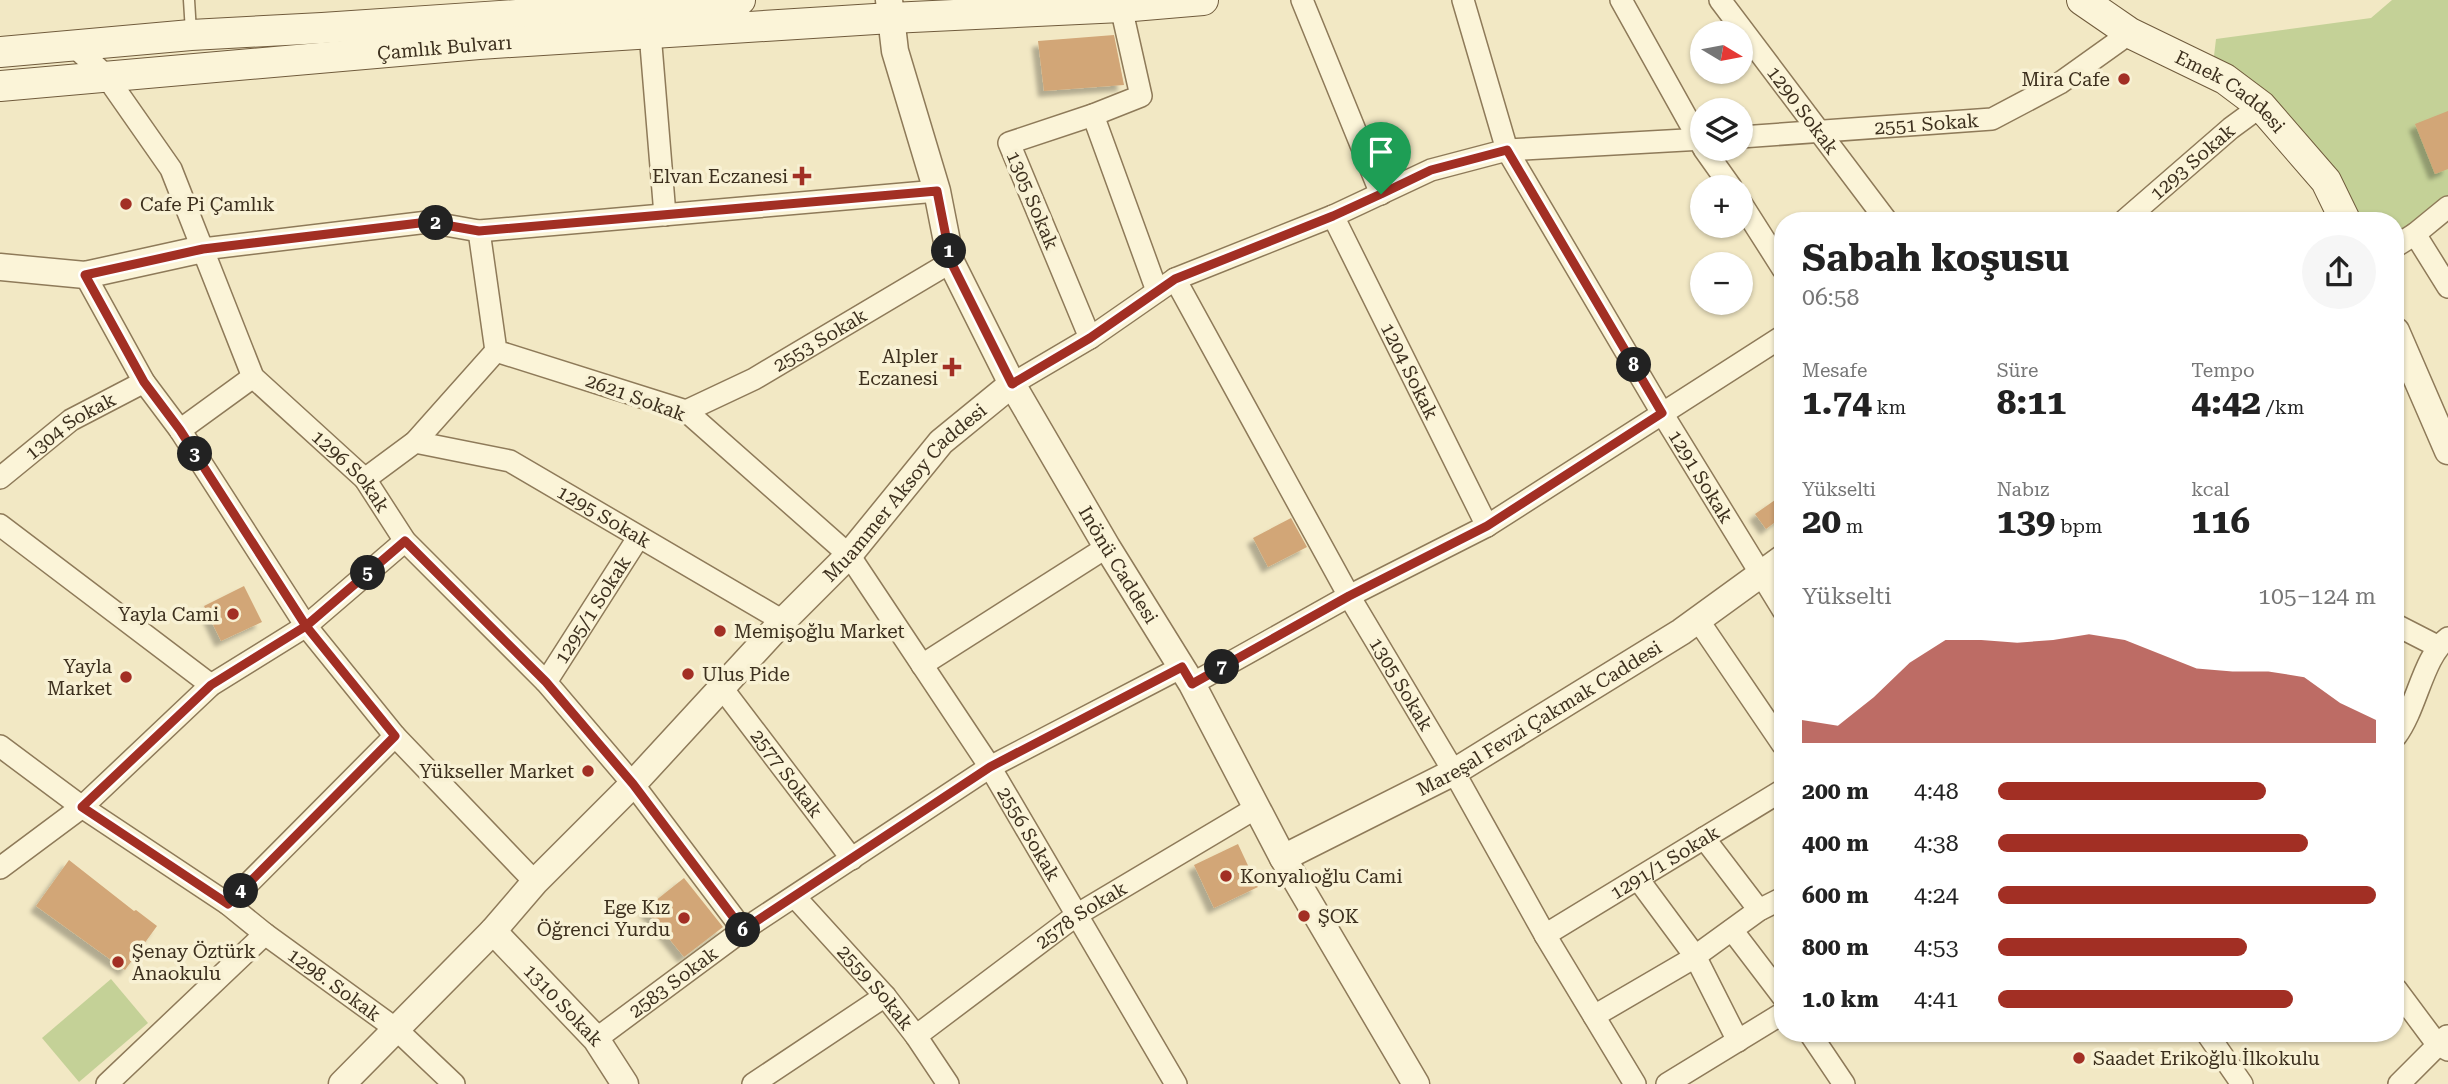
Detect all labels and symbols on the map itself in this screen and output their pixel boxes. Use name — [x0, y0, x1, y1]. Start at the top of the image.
north arrow — [1690, 21, 1754, 84]
street label: Çamlık Bulvarı — [376, 31, 512, 65]
street label: Emek Caddesi — [2171, 46, 2290, 138]
street label: 1290 Sokak — [1762, 62, 1843, 159]
place label: Mira Cafe — [2021, 68, 2110, 91]
marker: Mira Cafe — [2116, 71, 2132, 87]
street label: 2551 Sokak — [1873, 109, 1980, 139]
street label: 1293 Sokak — [2145, 119, 2240, 205]
pin — [1351, 122, 1411, 194]
street label: 1305 Sokak — [1001, 147, 1064, 253]
place label: Elvan Eczanesi — [652, 165, 788, 188]
marker: Elvan Eczanesi — [794, 168, 810, 184]
place label: Cafe Pi Çamlık — [140, 193, 275, 216]
marker: Cafe Pi Çamlık — [118, 196, 134, 212]
pin: 2 — [418, 206, 453, 241]
pin: 1 — [932, 233, 967, 268]
street label: 2553 Sokak — [769, 304, 871, 377]
street label: 1204 Sokak — [1376, 319, 1443, 423]
place label: Alpler Eczanesi — [858, 345, 938, 390]
pin: 8 — [1616, 348, 1652, 382]
marker: Alpler Eczanesi — [944, 359, 960, 375]
street label: 2621 Sokak — [583, 369, 689, 426]
street label: 1304 Sokak — [21, 388, 120, 465]
street label: Muammer Aksoy Caddesi — [818, 399, 991, 587]
street label: 1296 Sokak — [307, 425, 394, 517]
street label: 1291 Sokak — [1663, 426, 1738, 527]
pin: 3 — [178, 436, 212, 472]
street label: 1295 Sokak — [553, 480, 655, 553]
street label: Inönü Caddesi — [1074, 502, 1163, 628]
street label: 1295/1 Sokak — [550, 552, 636, 668]
pin: 5 — [350, 556, 386, 590]
place label: Yayla Cami — [118, 603, 219, 626]
marker: Yayla Cami — [225, 606, 241, 622]
place label: Memişoğlu Market — [734, 620, 905, 643]
marker: Memişoğlu Market — [712, 623, 728, 639]
street label: 1305 Sokak — [1364, 633, 1438, 735]
street label: Mareşal Fevzi Çakmak Caddesi — [1413, 636, 1666, 801]
pin: 7 — [1204, 650, 1240, 684]
place label: Yayla Market — [47, 655, 113, 700]
place label: Ulus Pide — [702, 663, 790, 686]
marker: Ulus Pide — [680, 666, 696, 682]
marker: Yayla Market — [118, 669, 134, 685]
street label: 2577 Sokak — [745, 725, 827, 822]
place label: Yükseller Market — [419, 760, 574, 783]
marker: Yükseller Market — [580, 763, 596, 779]
street label: 2556 Sokak — [992, 783, 1065, 885]
street label: 1291/1 Sokak — [1606, 821, 1724, 905]
place label: Konyalıoğlu Cami — [1240, 865, 1402, 888]
marker: Konyalıoğlu Cami — [1218, 868, 1234, 884]
pin: 4 — [224, 874, 258, 908]
street label: 2578 Sokak — [1031, 877, 1131, 954]
place label: Ege Kız Öğrenci Yurdu — [537, 896, 670, 941]
place label: ŞOK — [1318, 905, 1359, 928]
marker: ŞOK — [1296, 908, 1312, 924]
marker: Ege Kız Öğrenci Yurdu — [676, 910, 692, 926]
pin: 6 — [726, 912, 760, 948]
place label: Şenay Öztürk Anaokulu — [132, 940, 256, 985]
street label: 2559 Sokak — [832, 940, 918, 1035]
street label: 2583 Sokak — [624, 942, 722, 1023]
street label: 1298. Sokak — [283, 943, 385, 1026]
marker: Şenay Öztürk Anaokulu — [110, 954, 126, 970]
street label: 1310 Sokak — [519, 959, 608, 1051]
place label: Saadet Erikoğlu İlkokulu — [2093, 1047, 2320, 1070]
marker: Saadet Erikoğlu İlkokulu — [2071, 1050, 2087, 1066]

